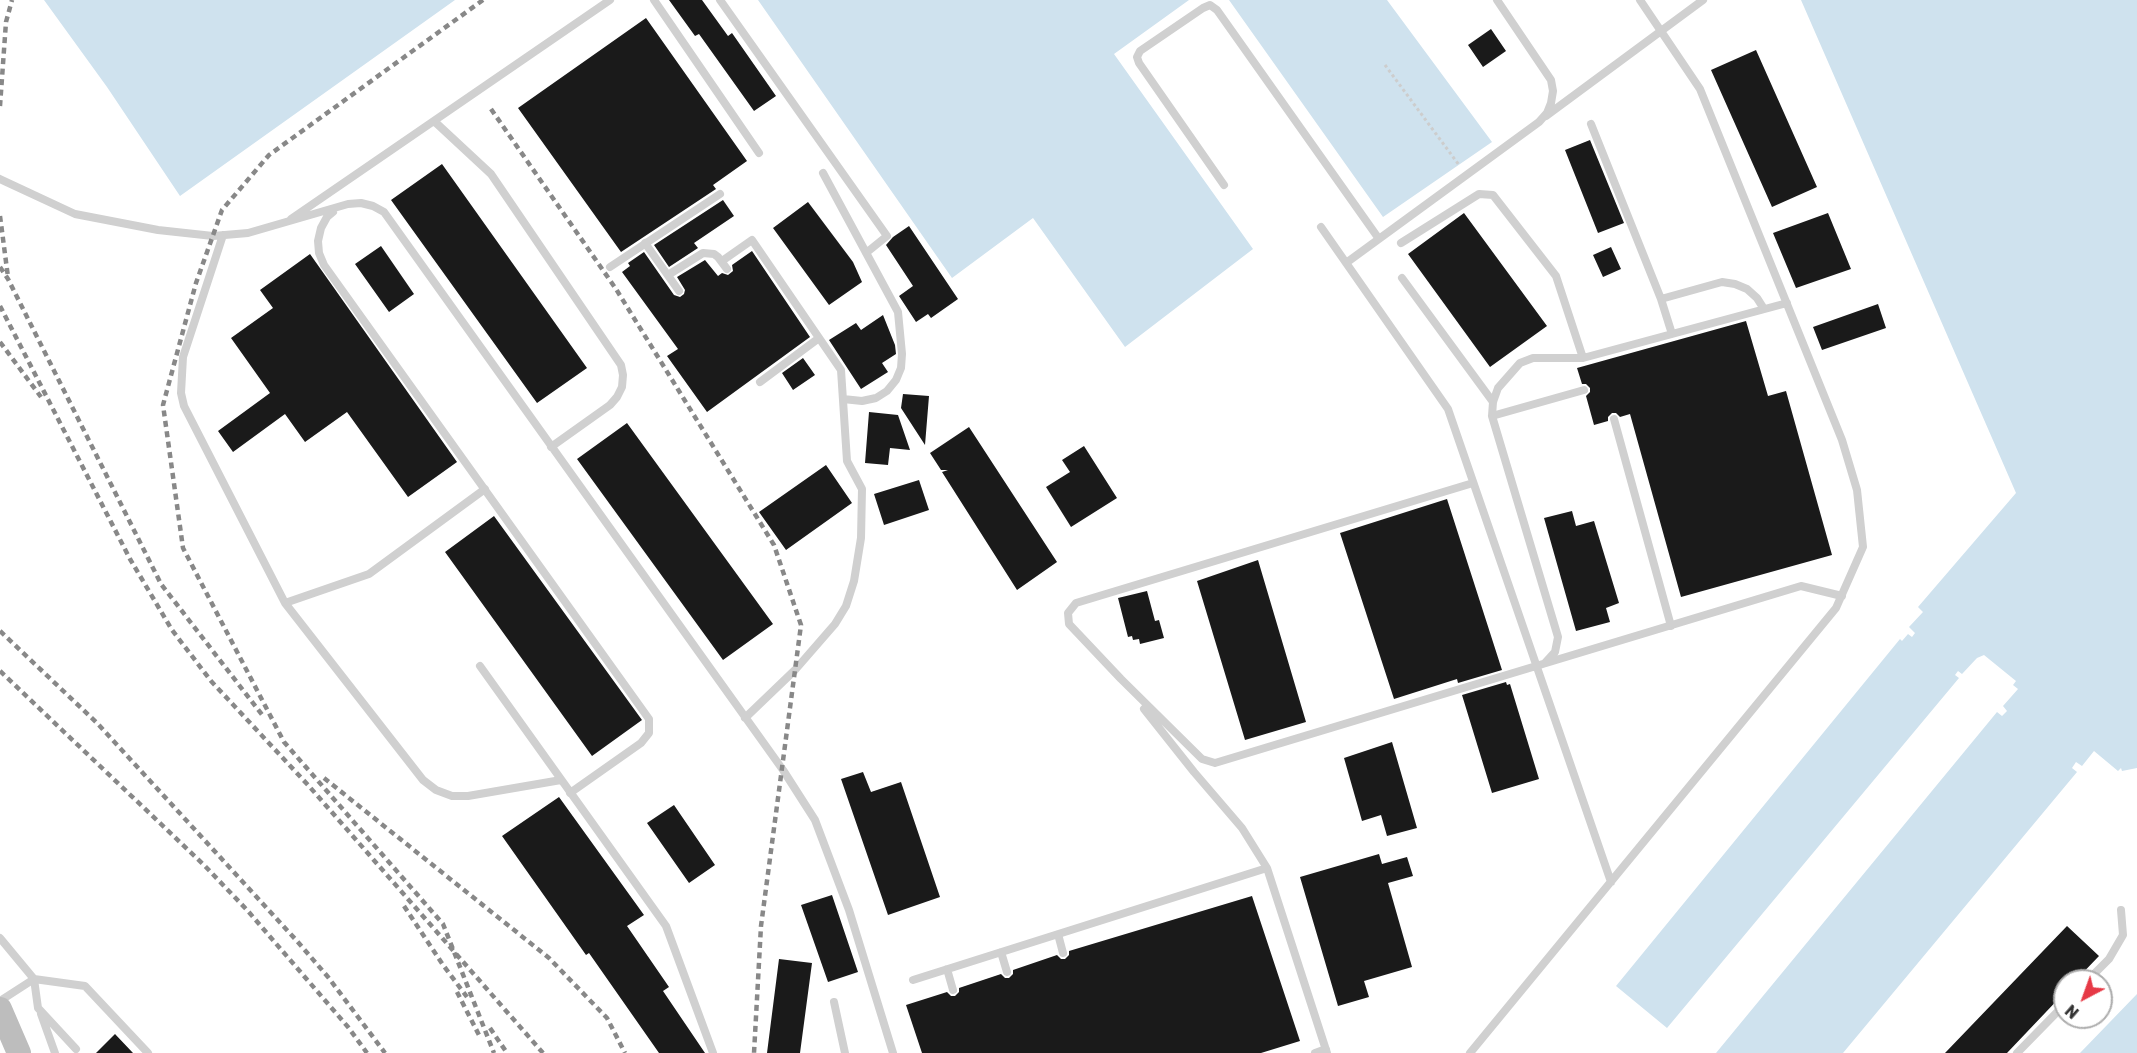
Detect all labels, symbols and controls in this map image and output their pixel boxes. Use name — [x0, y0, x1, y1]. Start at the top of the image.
north arrow — [2053, 969, 2113, 1029]
text: N — [2062, 1001, 2083, 1022]

